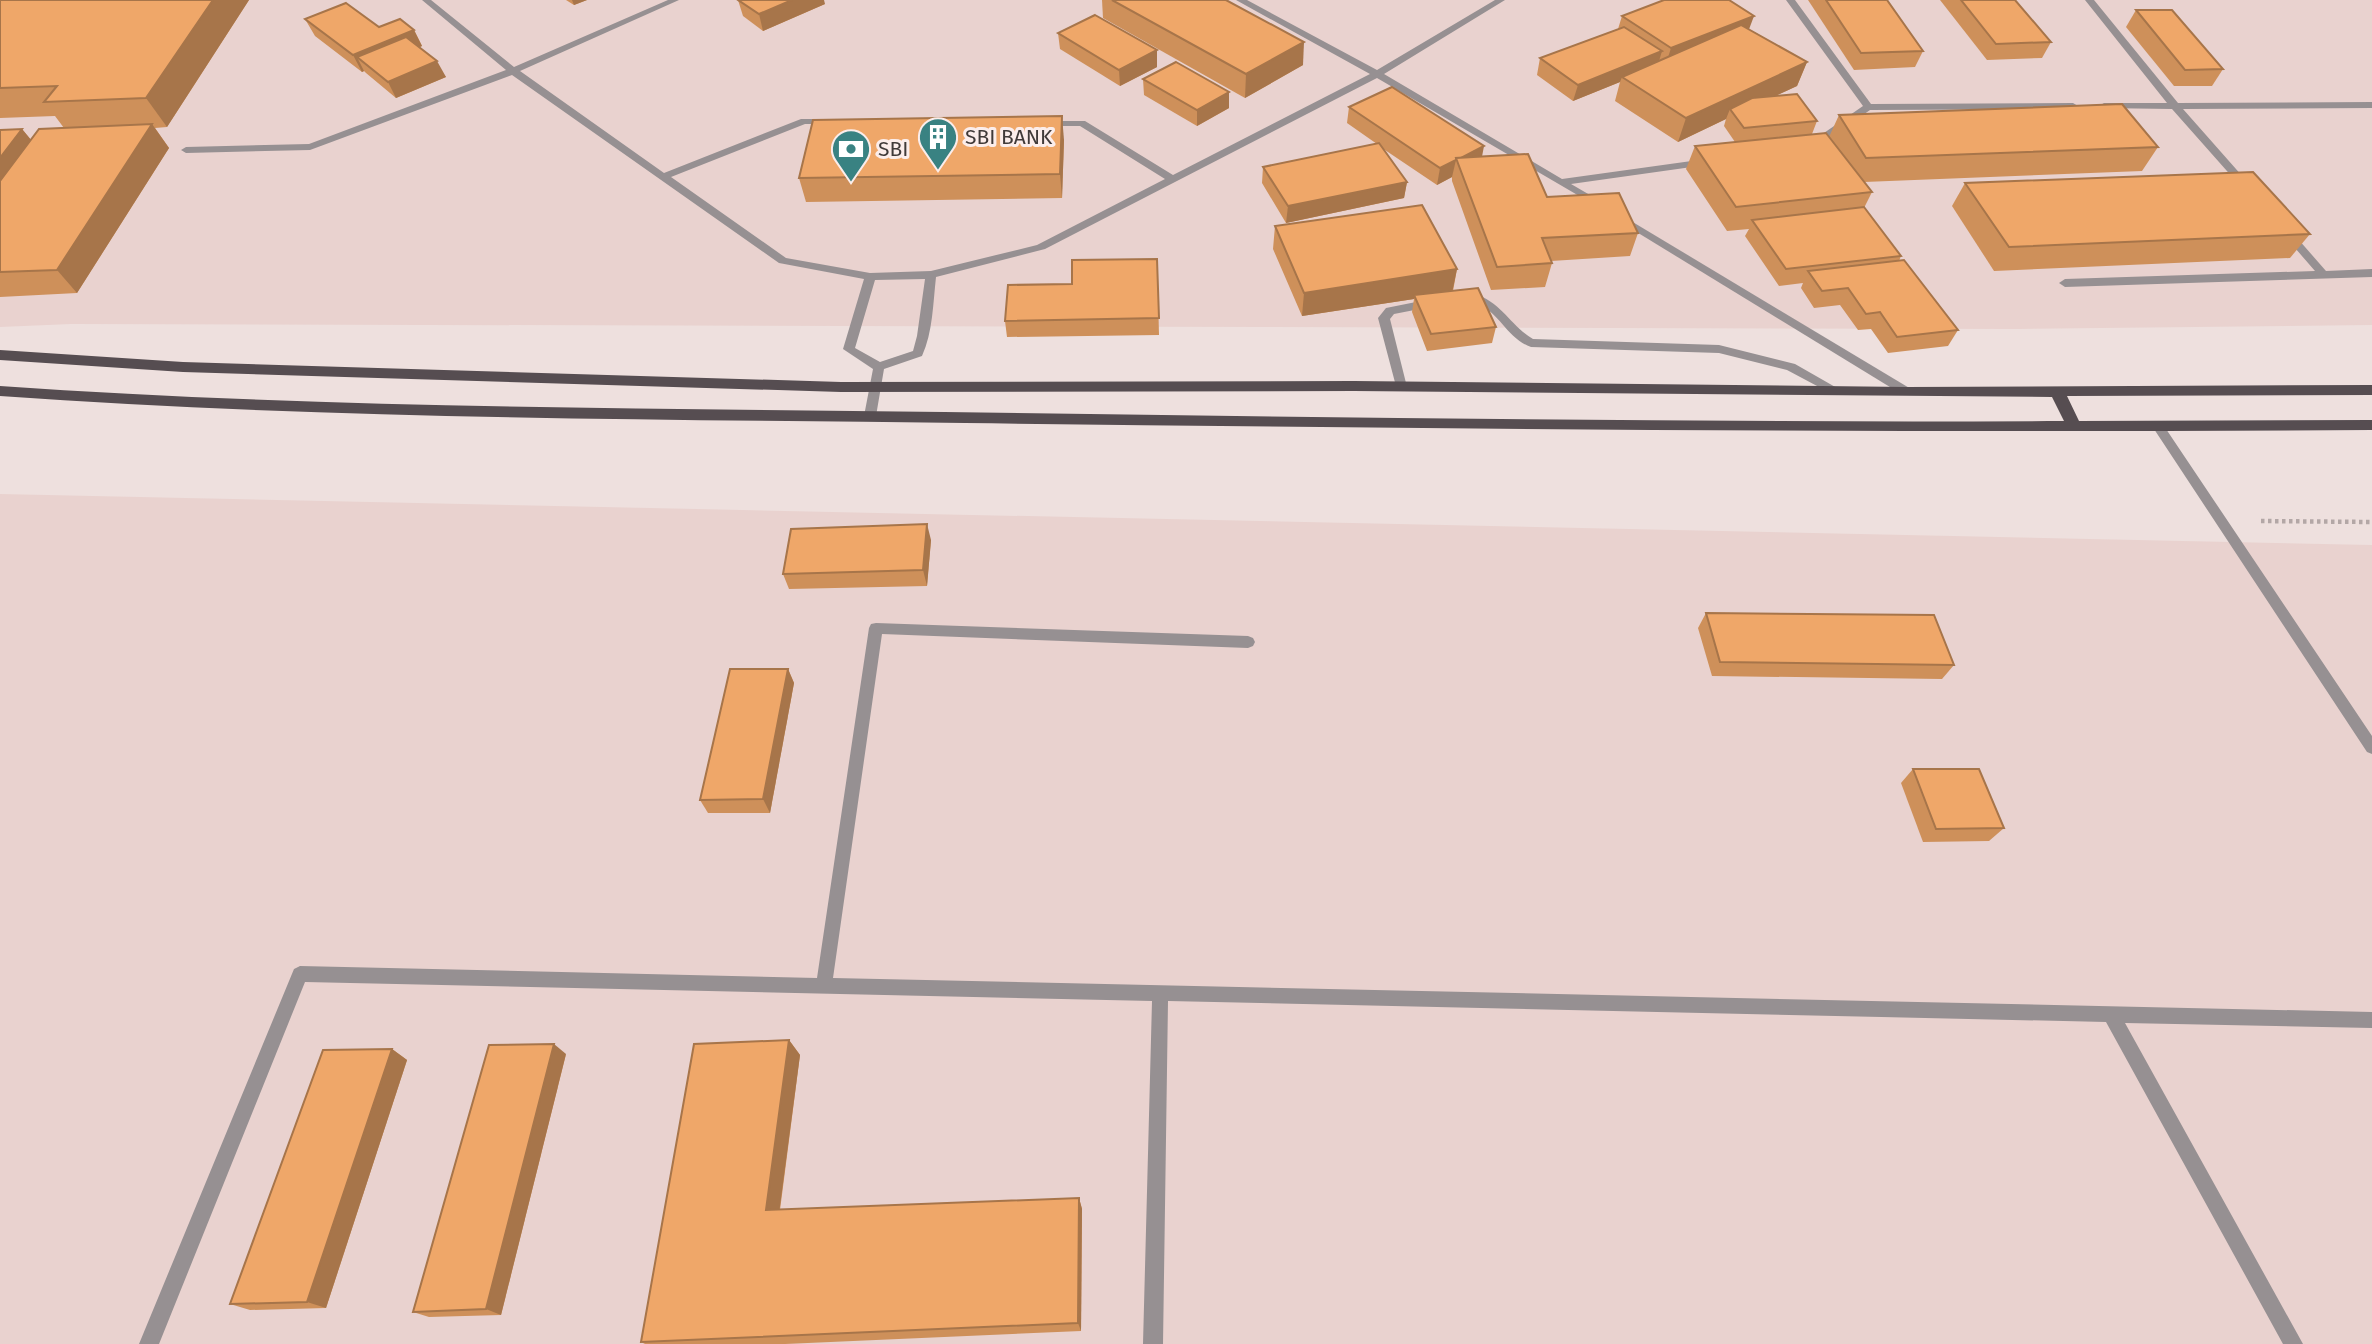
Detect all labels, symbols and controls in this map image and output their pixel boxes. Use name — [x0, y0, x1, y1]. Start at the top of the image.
building icon: SBI BANK — [917, 116, 959, 171]
place label: SBI BANK — [965, 124, 1053, 150]
bank icon: SBI — [830, 128, 872, 183]
place label: SBI — [878, 136, 908, 162]

